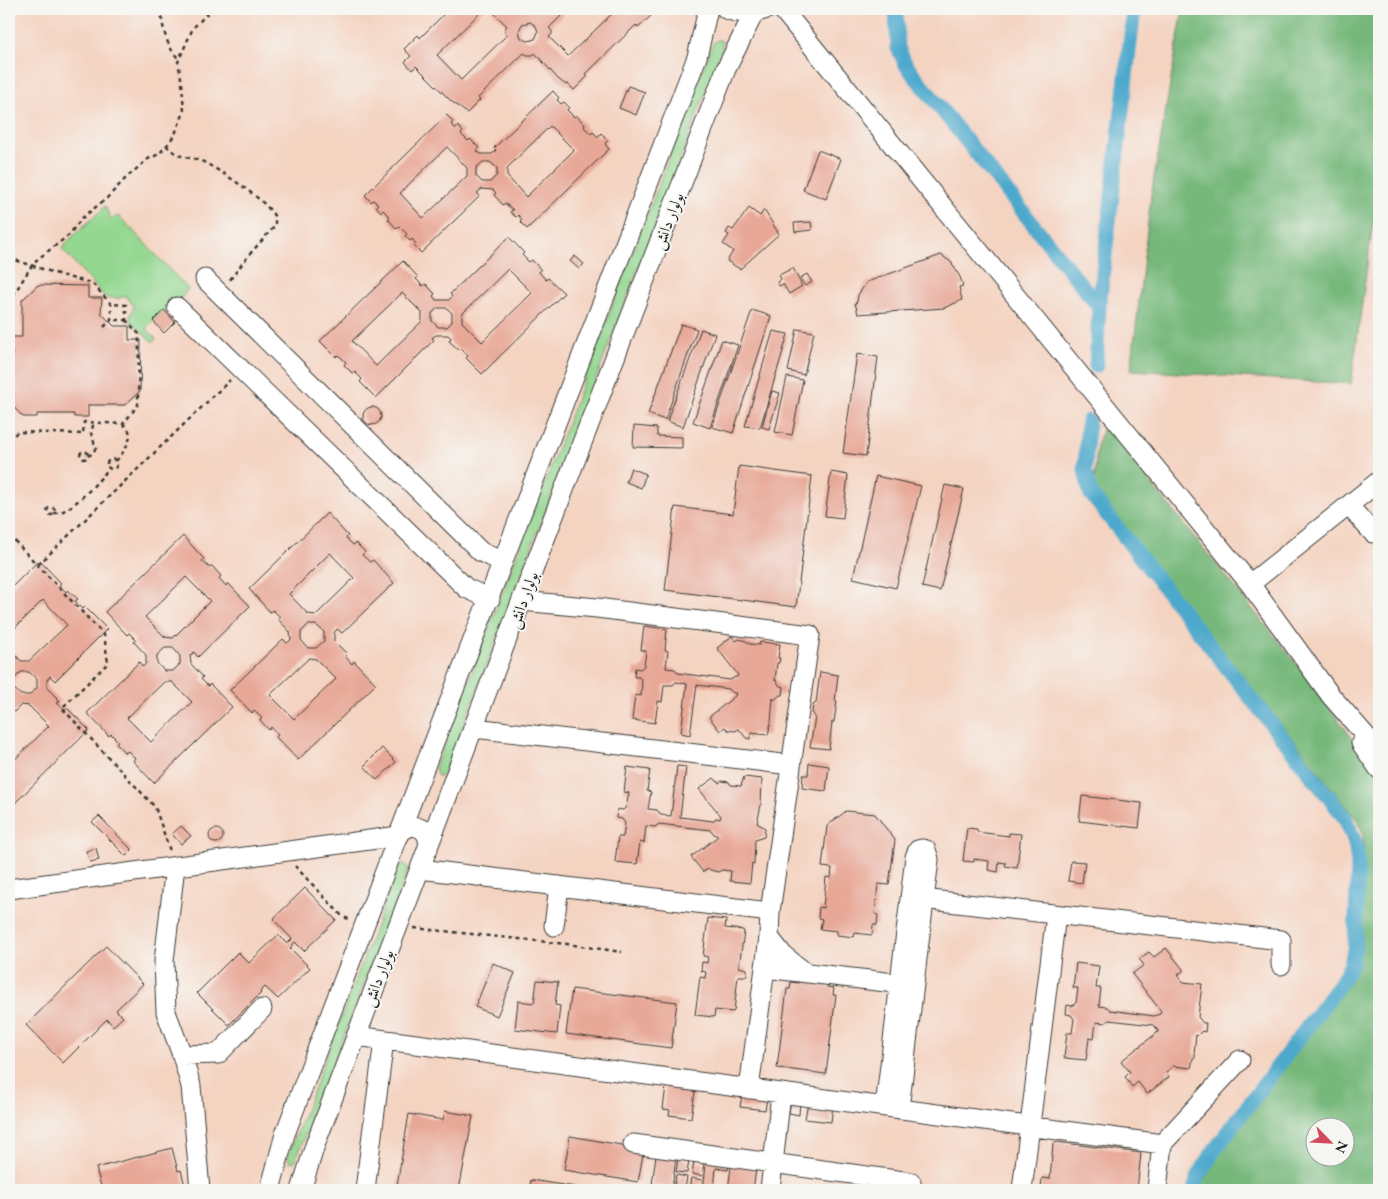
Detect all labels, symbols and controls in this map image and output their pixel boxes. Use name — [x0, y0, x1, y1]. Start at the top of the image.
street label: بولوار دانش — [648, 189, 688, 253]
street label: بولوار دانش — [503, 568, 543, 632]
street label: بولوار دانش — [358, 946, 398, 1010]
north arrow — [1306, 1116, 1356, 1166]
text: N — [1331, 1138, 1352, 1157]

